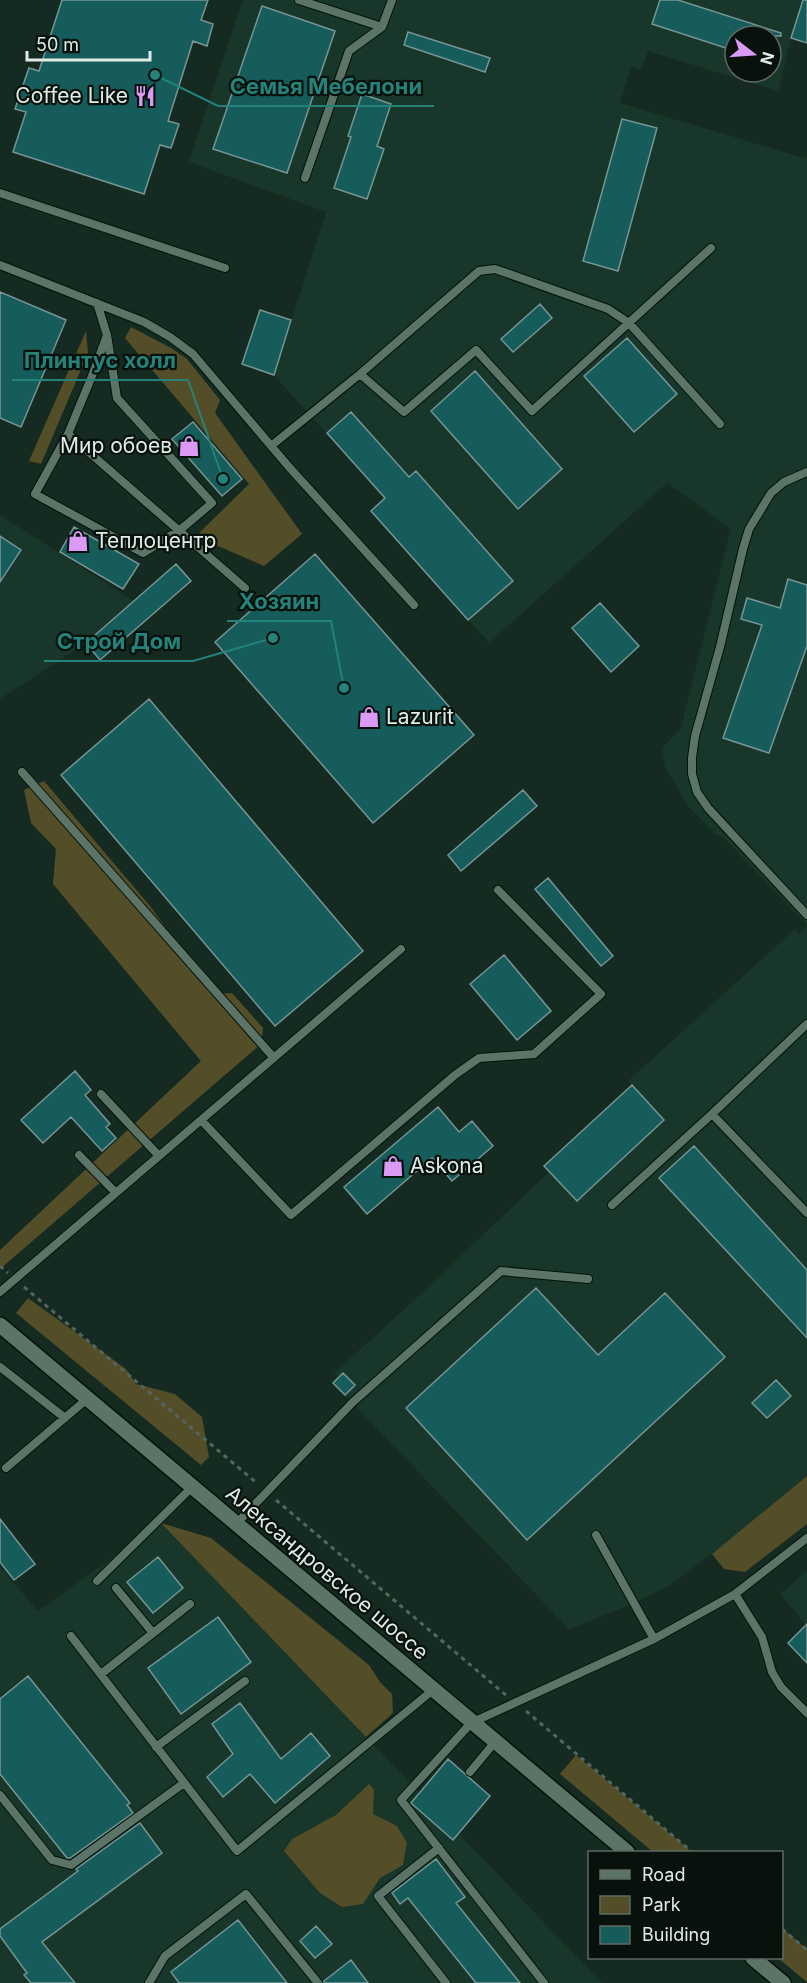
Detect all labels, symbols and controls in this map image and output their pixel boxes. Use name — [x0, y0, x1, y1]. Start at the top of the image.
scale bar — [27, 24, 150, 62]
north arrow — [723, 24, 783, 84]
text: 50 m — [36, 34, 79, 55]
text: N — [756, 50, 779, 67]
callout: Семья Мебелони — [218, 66, 434, 106]
text: Семья Мебелони — [230, 73, 422, 99]
place label: Coffee Like — [15, 83, 128, 108]
restaurant icon: Coffee Like — [133, 84, 157, 108]
callout: Плинтус холл — [12, 340, 188, 380]
text: Плинтус холл — [24, 347, 176, 373]
place label: Мир обоев — [60, 433, 172, 458]
shop icon: Мир обоев — [177, 434, 201, 458]
place label: Теплоцентр — [95, 528, 216, 553]
shop icon: Теплоцентр — [66, 529, 90, 553]
callout: Хозяин — [227, 581, 331, 621]
text: Хозяин — [239, 588, 319, 614]
callout: Строй Дом — [44, 621, 193, 661]
text: Строй Дом — [57, 628, 181, 654]
place label: Lazurit — [386, 704, 454, 729]
shop icon: Lazurit — [357, 705, 381, 729]
place label: Askona — [410, 1153, 483, 1178]
shop icon: Askona — [381, 1154, 405, 1178]
street label: Александровское шоссе — [221, 1481, 434, 1665]
legend — [588, 1851, 783, 1959]
text: Road — [642, 1864, 685, 1885]
text: Park — [642, 1894, 681, 1915]
text: Building — [642, 1924, 710, 1945]

